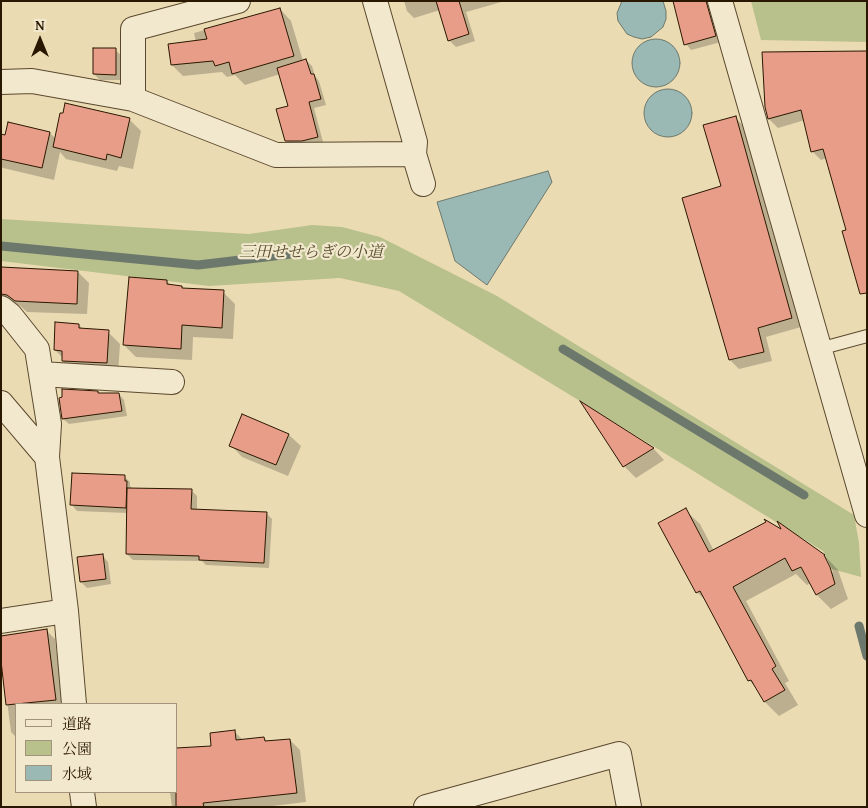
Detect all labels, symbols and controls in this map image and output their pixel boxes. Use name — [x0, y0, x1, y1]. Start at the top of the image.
north arrow — [15, 15, 65, 65]
text: N — [35, 15, 45, 35]
park label: 三田せせらぎの小道 — [239, 243, 383, 263]
legend — [15, 703, 178, 793]
text: 道路 — [62, 713, 92, 734]
text: 公園 — [62, 738, 92, 759]
text: 水域 — [62, 763, 92, 784]

